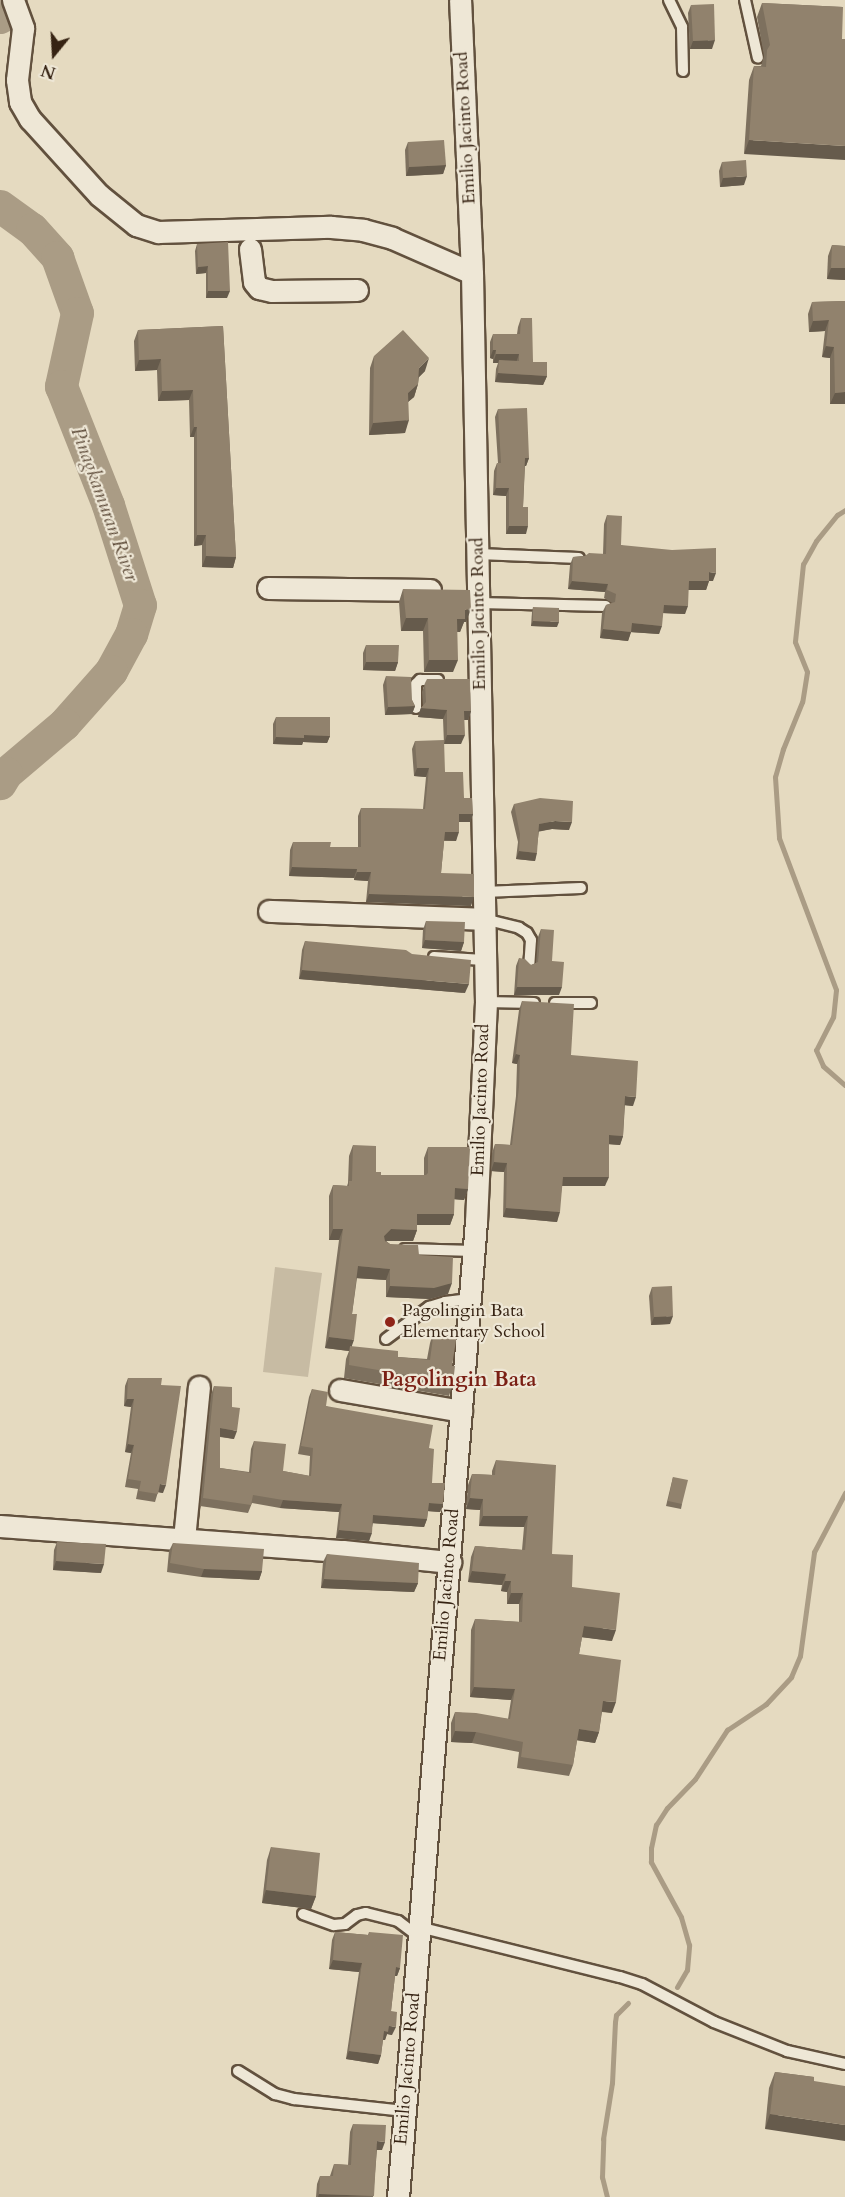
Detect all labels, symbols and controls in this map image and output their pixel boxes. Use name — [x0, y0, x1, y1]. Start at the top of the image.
north arrow — [24, 24, 84, 84]
street label: Emilio Jacinto Road — [451, 51, 481, 205]
text: N — [38, 59, 58, 84]
water label: Pinagkamuran River — [66, 424, 144, 584]
street label: Emilio Jacinto Road — [467, 537, 491, 691]
street label: Emilio Jacinto Road — [468, 1023, 494, 1177]
place label: Pagolingin Bata Elementary School — [402, 1301, 545, 1344]
marker: Pagolingin Bata Elementary School — [383, 1315, 397, 1329]
district label: Pagolingin Bata — [381, 1367, 537, 1393]
street label: Emilio Jacinto Road — [430, 1508, 464, 1662]
street label: Emilio Jacinto Road — [391, 1992, 425, 2146]

